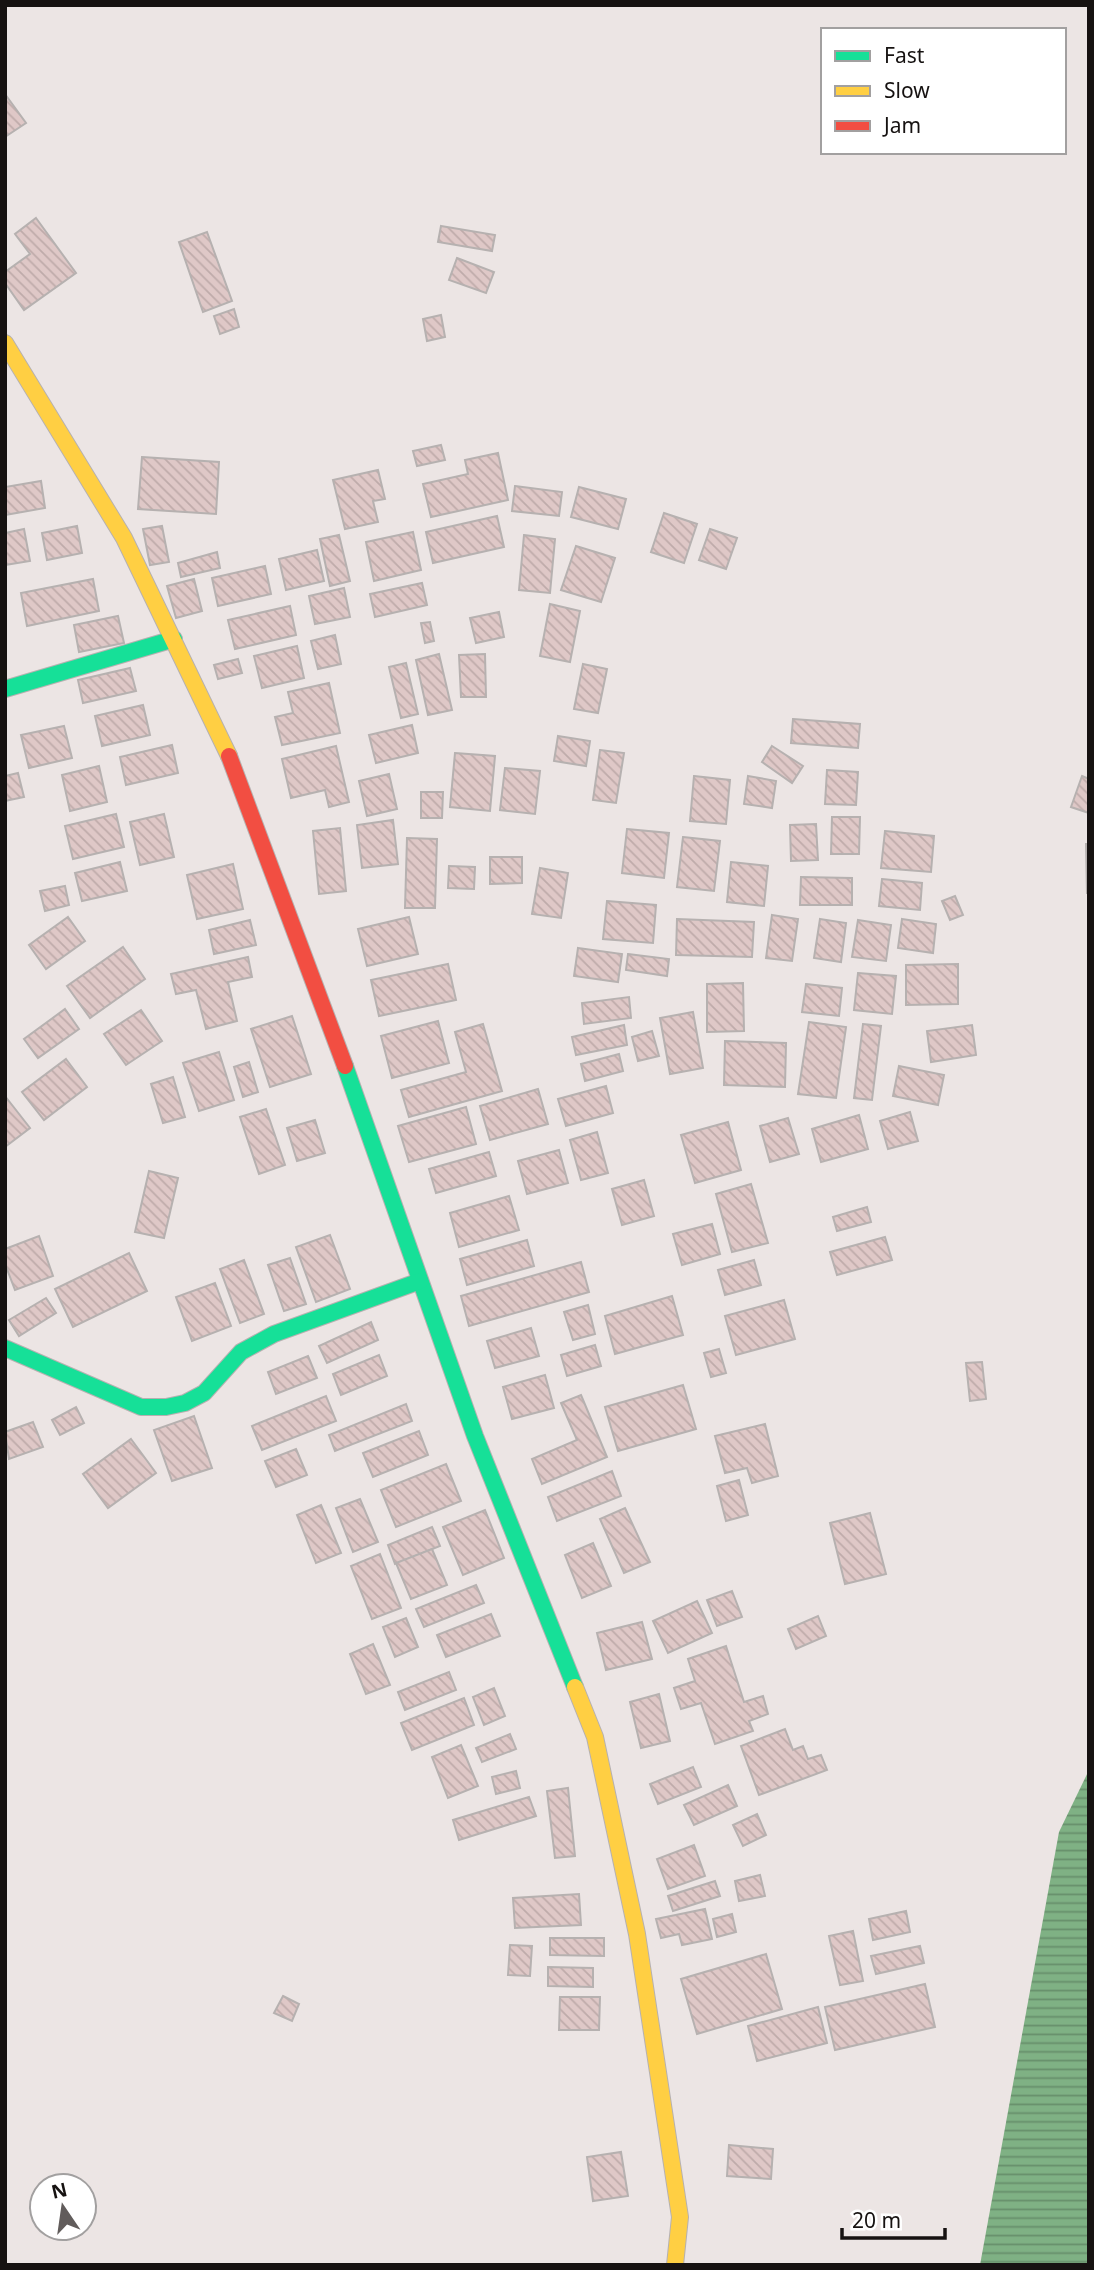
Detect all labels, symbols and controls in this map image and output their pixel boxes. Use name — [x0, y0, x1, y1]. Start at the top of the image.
legend — [821, 28, 1066, 154]
text: Fast — [884, 41, 925, 69]
text: Slow — [884, 76, 930, 104]
text: Jam — [882, 111, 921, 139]
north arrow — [28, 2172, 98, 2242]
text: N — [49, 2176, 70, 2205]
scale bar — [842, 2196, 945, 2240]
text: 20 m — [852, 2206, 901, 2234]

